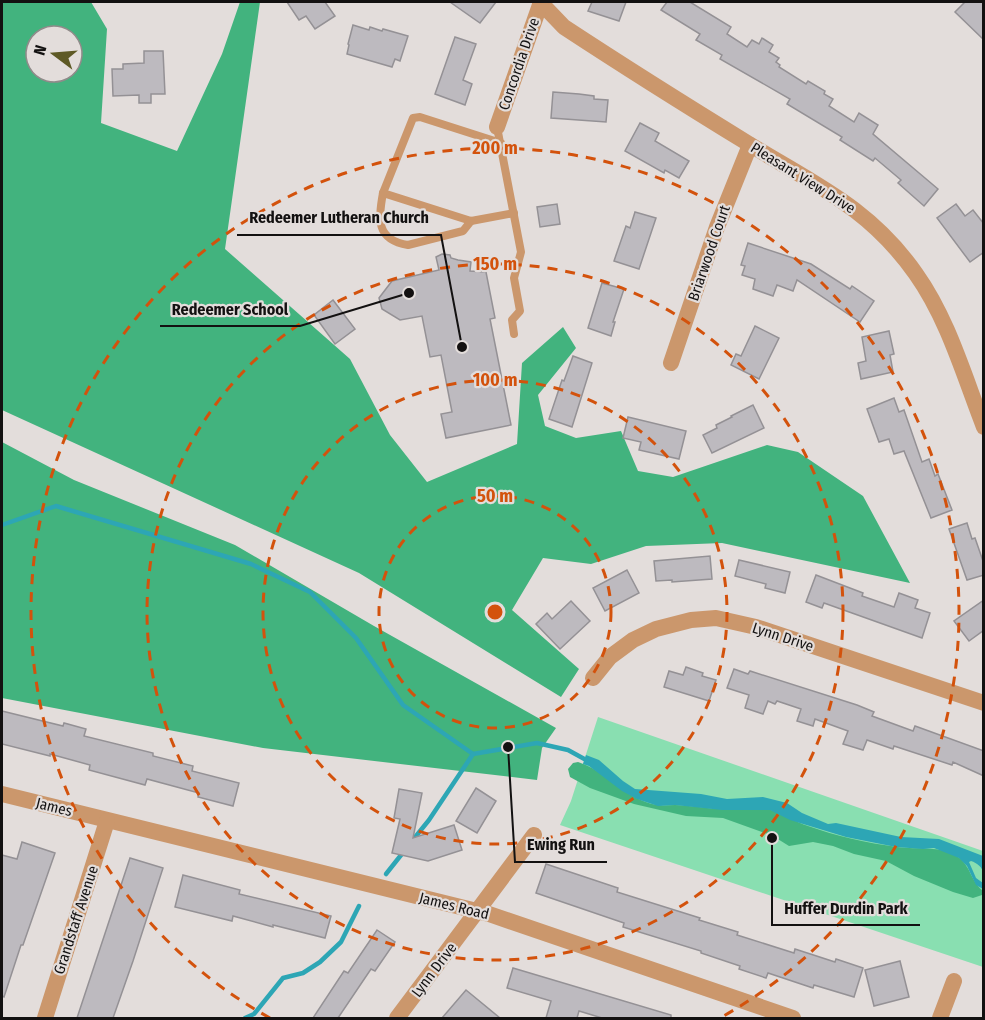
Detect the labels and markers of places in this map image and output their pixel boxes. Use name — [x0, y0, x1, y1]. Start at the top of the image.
callout: Redeemer Lutheran Church — [237, 201, 441, 235]
callout: Redeemer School — [160, 292, 300, 326]
centre of rings — [485, 602, 505, 622]
callout: Ewing Run — [515, 828, 607, 862]
callout: Huffer Durdin Park — [772, 891, 920, 925]

